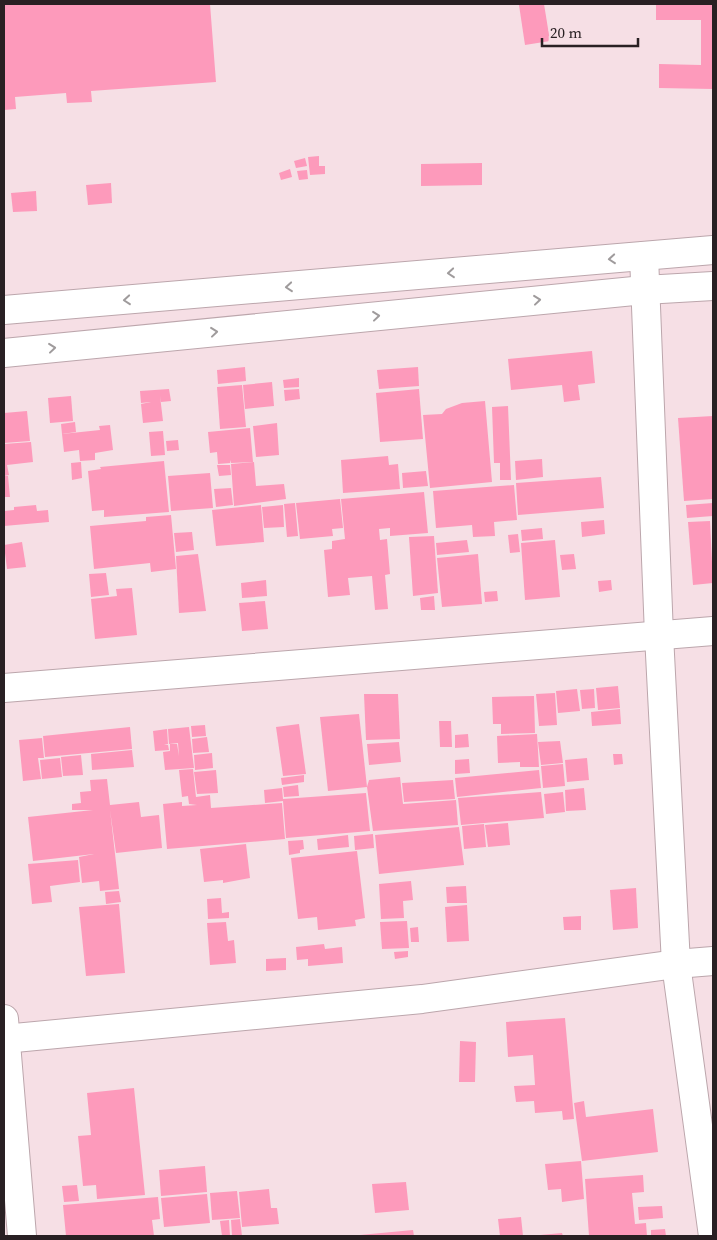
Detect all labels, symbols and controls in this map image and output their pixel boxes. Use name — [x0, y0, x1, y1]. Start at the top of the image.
scale bar — [542, 15, 638, 47]
text: 20 m — [550, 22, 582, 43]
one-way arrow — [608, 253, 616, 264]
one-way arrow — [446, 268, 454, 279]
one-way arrow — [284, 281, 292, 292]
one-way arrow — [122, 295, 130, 306]
one-way arrow — [534, 295, 542, 306]
one-way arrow — [372, 311, 380, 322]
one-way arrow — [210, 327, 218, 338]
one-way arrow — [49, 343, 57, 354]

